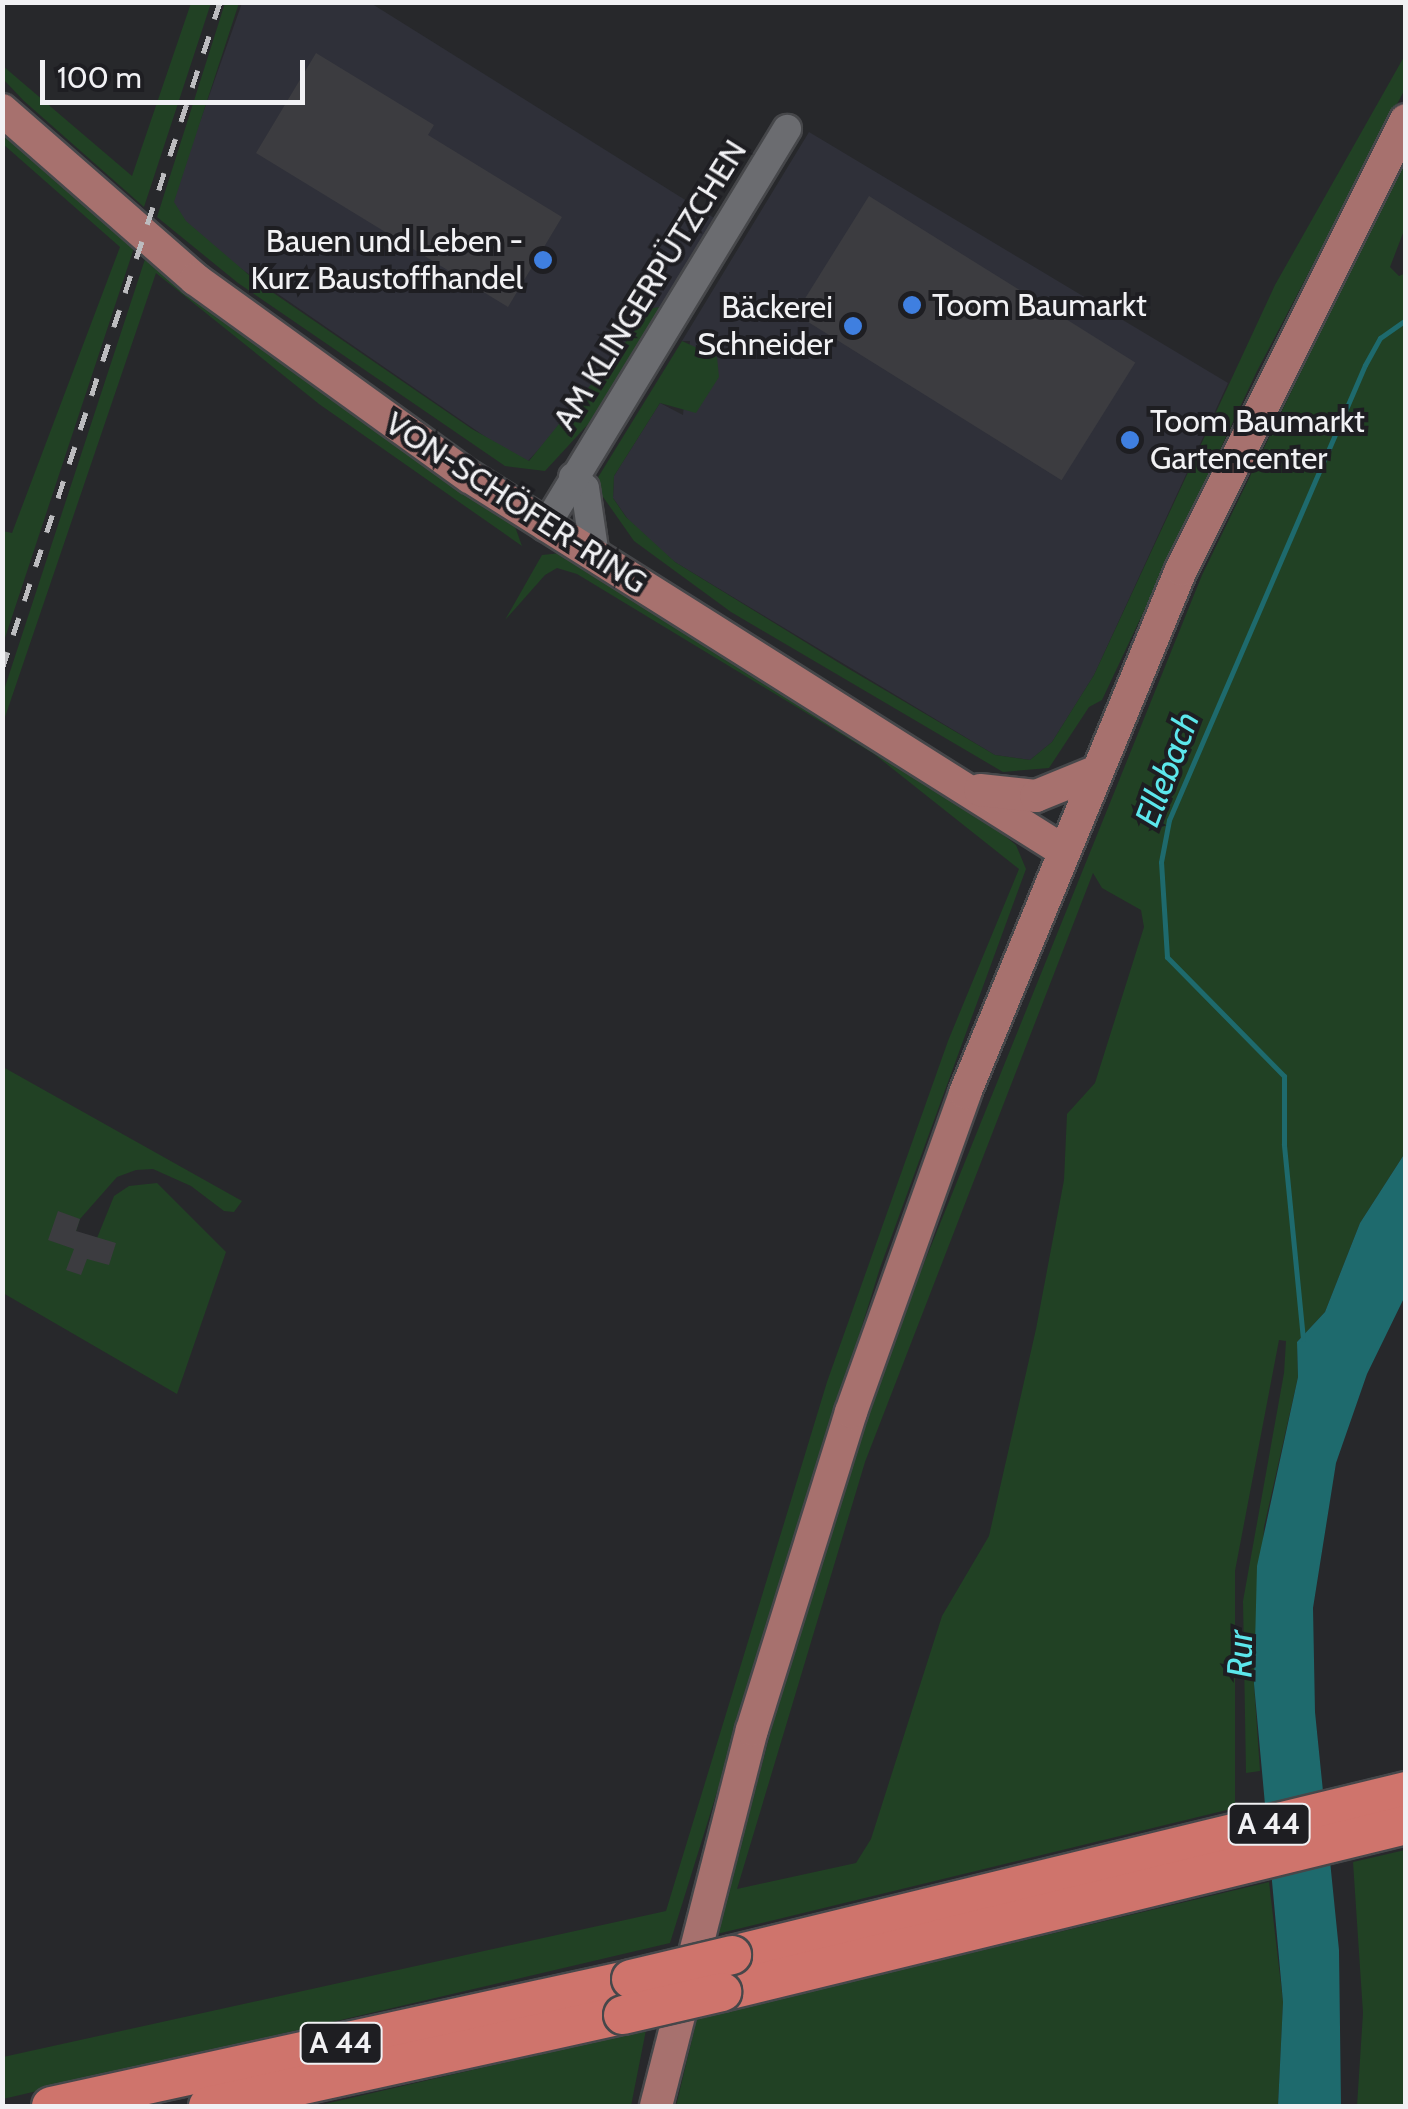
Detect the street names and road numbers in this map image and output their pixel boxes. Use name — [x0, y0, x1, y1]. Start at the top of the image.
street label: AM KLINGERPÜTZCHEN — [545, 133, 755, 437]
street label: VON-SCHÖFER-RING — [378, 404, 654, 602]
road number: A 44 — [1226, 1799, 1312, 1849]
road number: A 44 — [298, 2018, 384, 2068]

